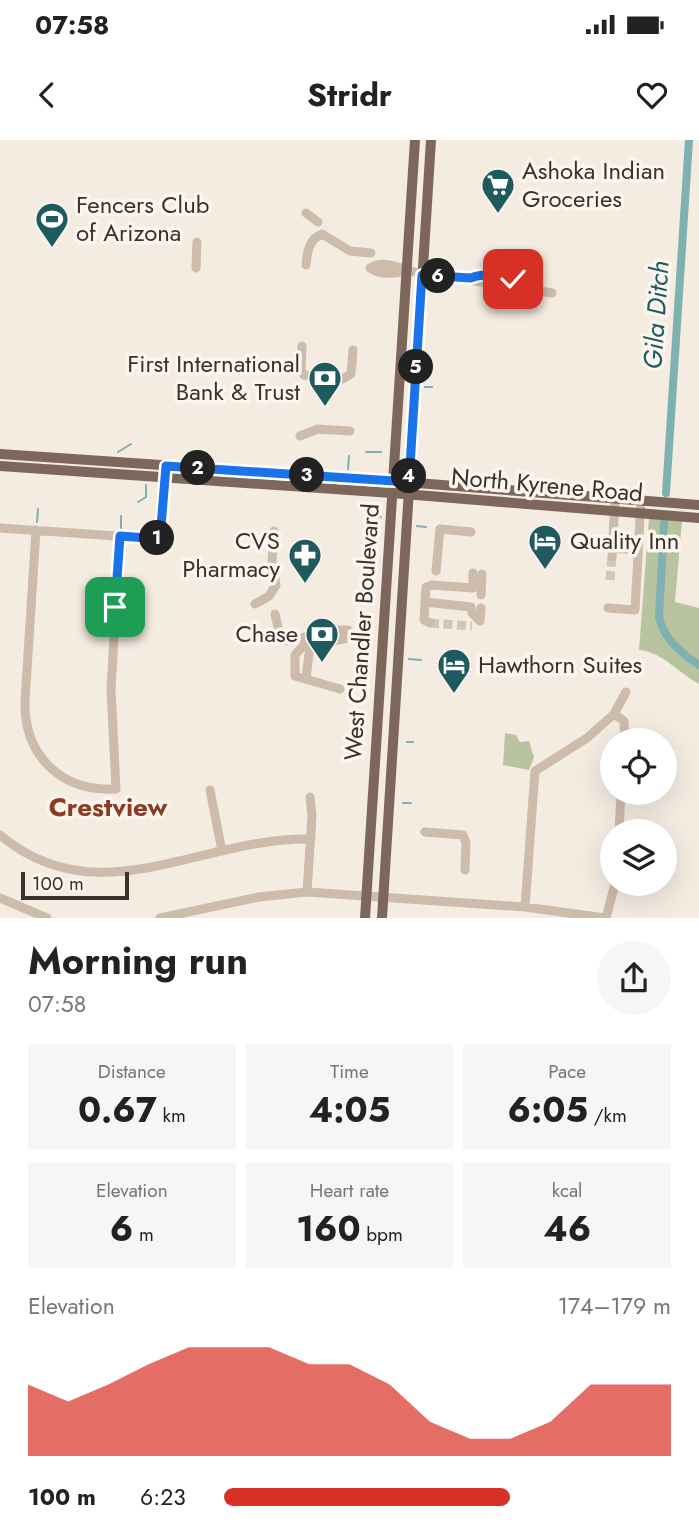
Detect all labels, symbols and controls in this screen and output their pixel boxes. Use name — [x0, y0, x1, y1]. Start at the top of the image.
text: 07:58 — [35, 6, 109, 44]
text: Stridr — [307, 72, 392, 118]
icon: back — [28, 76, 66, 114]
icon: heart — [633, 76, 671, 114]
place label: Ashoka Indian Groceries — [522, 153, 665, 216]
supermarket icon: Ashoka Indian Groceries — [479, 166, 517, 215]
place label: Fencers Club of Arizona — [76, 187, 209, 250]
sports icon: Fencers Club of Arizona — [33, 200, 71, 249]
pin — [483, 249, 543, 309]
pin: 6 — [420, 258, 456, 294]
water label: Gila Ditch — [633, 259, 679, 371]
icon: check — [494, 260, 532, 298]
text: 6 — [431, 262, 444, 289]
place label: First International Bank & Trust — [127, 346, 300, 409]
pin: 5 — [398, 350, 434, 384]
text: 5 — [409, 353, 422, 380]
bank icon: First International Bank & Trust — [306, 359, 344, 408]
pin: 2 — [180, 450, 216, 486]
text: 2 — [191, 454, 204, 481]
pin: 3 — [290, 458, 324, 492]
pin: 4 — [392, 458, 426, 494]
street label: North Kyrene Road — [450, 459, 644, 510]
text: 3 — [301, 461, 312, 488]
text: 4 — [402, 462, 415, 489]
street label: West Chandler Boulevard — [335, 502, 388, 762]
pin: 1 — [140, 520, 174, 556]
hotel icon: Quality Inn — [526, 522, 564, 571]
place label: CVS Pharmacy — [182, 523, 280, 586]
place label: Quality Inn — [570, 523, 679, 558]
text: 1 — [152, 524, 161, 551]
pharmacy icon: CVS Pharmacy — [286, 536, 324, 585]
pin — [85, 577, 145, 637]
icon: arrive — [96, 588, 134, 626]
bank icon: Chase — [303, 615, 341, 664]
place label: Chase — [235, 616, 298, 651]
hotel icon: Hawthorn Suites — [435, 646, 473, 695]
place label: Hawthorn Suites — [478, 647, 642, 682]
map controls — [600, 728, 677, 896]
button: locate — [600, 728, 677, 805]
district label: Crestview — [49, 788, 168, 826]
button: layers — [600, 819, 677, 896]
scale bar — [21, 869, 130, 900]
text: 100 m — [32, 870, 84, 897]
text: Morning run — [28, 933, 248, 988]
button: share — [597, 941, 671, 1015]
text: 07:58 — [28, 987, 86, 1021]
text: Distance — [98, 1058, 166, 1085]
text: Time — [330, 1058, 369, 1085]
text: Pace — [548, 1058, 586, 1085]
text: 0.67 — [78, 1085, 157, 1135]
text: 4:05 — [309, 1085, 390, 1135]
text: 6:05 — [508, 1085, 588, 1135]
text: km — [157, 1102, 186, 1129]
text: /km — [588, 1102, 627, 1129]
text: Elevation — [96, 1177, 168, 1204]
text: Heart rate — [310, 1177, 389, 1204]
text: kcal — [552, 1177, 583, 1204]
text: 6 — [110, 1204, 133, 1254]
text: 160 — [296, 1204, 361, 1254]
text: 46 — [543, 1204, 591, 1254]
text: m — [133, 1221, 154, 1248]
text: bpm — [361, 1221, 403, 1248]
text: Elevation — [28, 1289, 115, 1323]
text: 174–179 m — [558, 1289, 671, 1323]
text: 100 m — [28, 1480, 96, 1514]
text: 6:23 — [140, 1480, 186, 1514]

